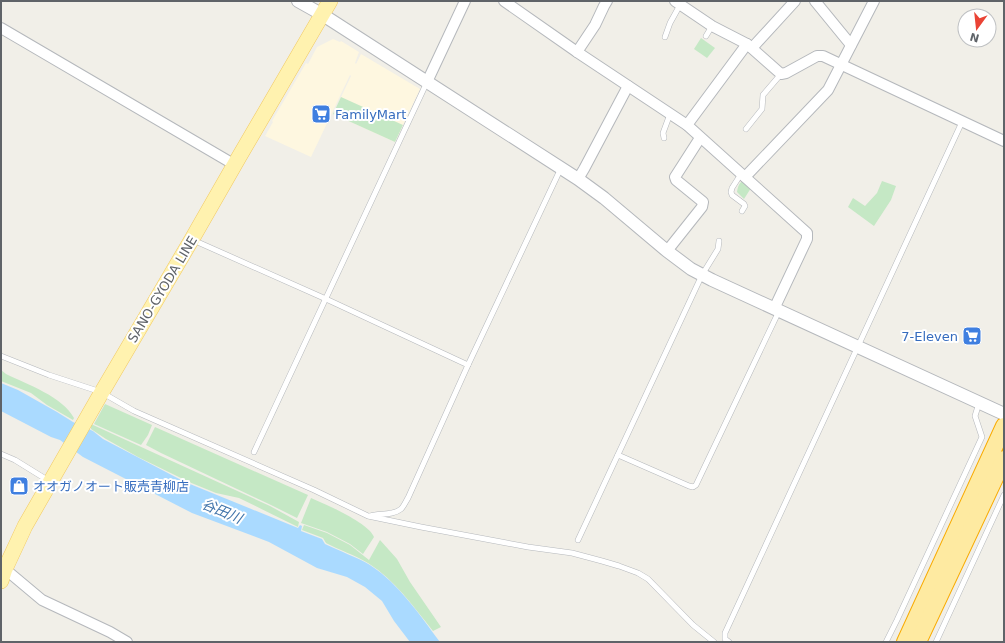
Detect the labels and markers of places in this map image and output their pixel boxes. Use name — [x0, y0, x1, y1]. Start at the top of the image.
supermarket icon: FamilyMart — [310, 103, 332, 125]
place label: FamilyMart — [335, 107, 406, 122]
supermarket icon: 7-Eleven — [961, 325, 983, 347]
place label: 7-Eleven — [901, 329, 958, 344]
shop icon: オオガノオート販売青柳店 — [8, 475, 30, 497]
place label: オオガノオート販売青柳店 — [33, 479, 189, 494]

